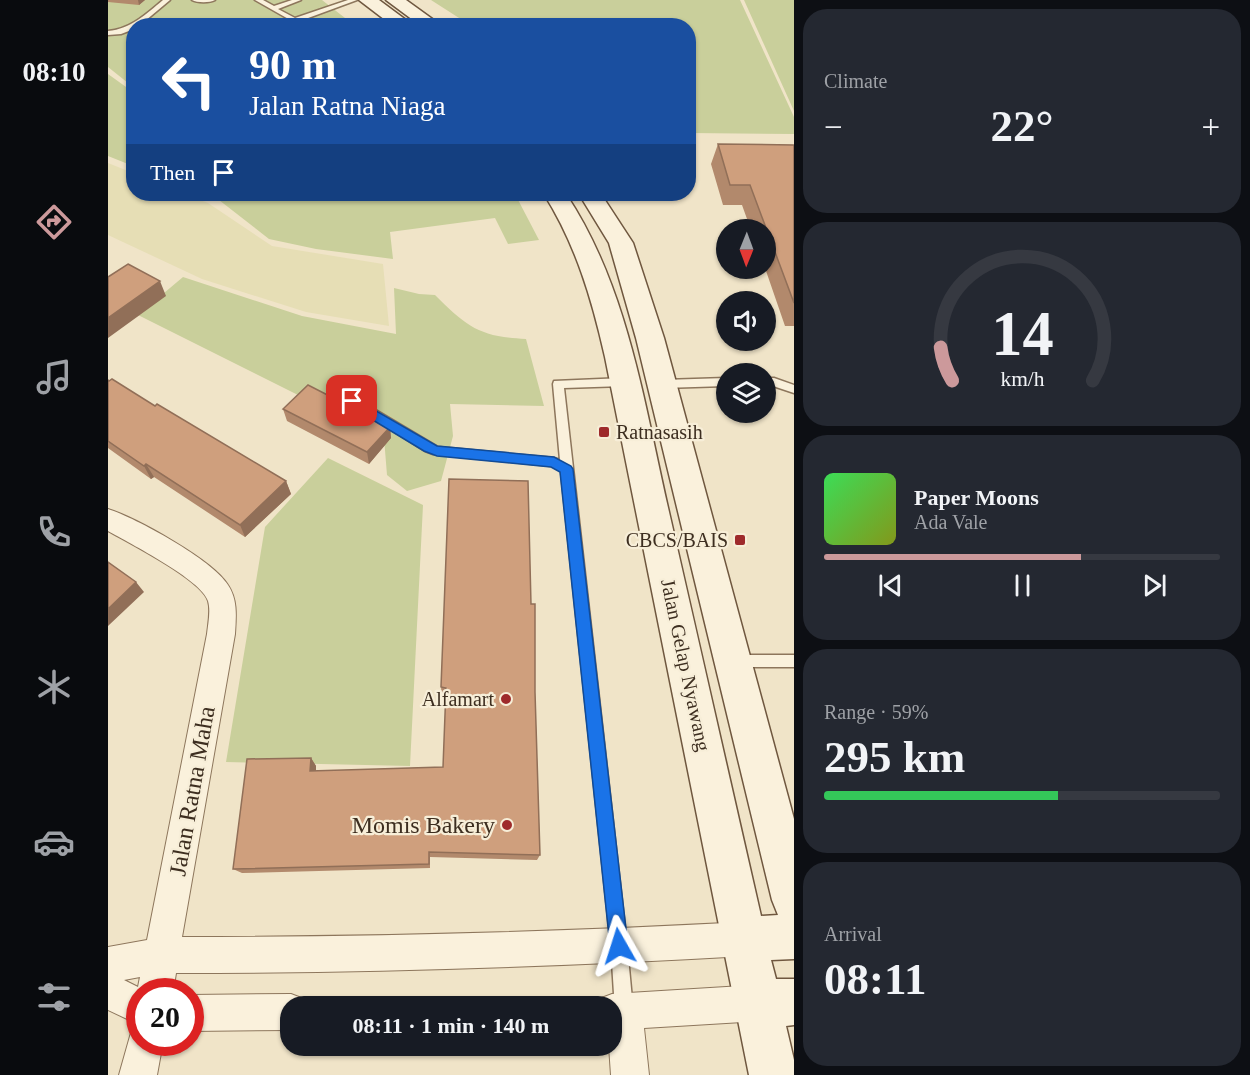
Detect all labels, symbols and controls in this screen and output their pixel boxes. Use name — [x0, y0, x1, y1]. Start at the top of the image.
icon: left — [150, 42, 228, 120]
text: 90 m — [249, 42, 337, 88]
text: 08:10 — [23, 57, 86, 87]
text: Climate — [824, 70, 887, 92]
text: Jalan Ratna Niaga — [249, 91, 445, 121]
text: 22° — [991, 101, 1054, 151]
text: − — [824, 109, 843, 145]
text: + — [1201, 109, 1220, 145]
icon: arrive — [207, 156, 240, 189]
text: Then — [150, 160, 195, 185]
icon: directions — [33, 201, 75, 243]
north arrow — [716, 219, 776, 279]
map controls — [716, 219, 776, 423]
button: sound — [716, 291, 776, 351]
text: 14 — [991, 299, 1053, 368]
icon: music — [33, 356, 75, 398]
button: layers — [716, 363, 776, 423]
text: km/h — [1000, 368, 1044, 392]
pin — [326, 375, 377, 426]
icon: arrive — [335, 384, 368, 417]
place label: Ratnasasih — [616, 421, 703, 443]
marker: Ratnasasih — [597, 425, 611, 439]
text: Paper Moons — [914, 485, 1039, 510]
icon: phone — [33, 511, 75, 553]
text: Ada Vale — [914, 511, 988, 533]
place label: CBCS/BAIS — [626, 529, 728, 551]
marker: CBCS/BAIS — [733, 533, 747, 547]
icon: previous — [874, 569, 907, 602]
icon: pause — [1006, 569, 1039, 602]
icon: next — [1138, 569, 1171, 602]
street label: Jalan Gelap Nyawang — [656, 577, 715, 753]
icon: climate — [33, 666, 75, 708]
place label: Alfamart — [422, 688, 494, 710]
marker: Alfamart — [499, 692, 513, 706]
text: Range · 59% — [824, 701, 928, 723]
street label: Jalan Ratna Maha — [164, 704, 220, 878]
text: 295 km — [824, 732, 965, 782]
place label: Momis Bakery — [352, 812, 495, 838]
marker: Momis Bakery — [500, 818, 514, 832]
icon: car — [33, 821, 75, 863]
position arrow — [587, 914, 651, 978]
text: Arrival — [824, 923, 882, 945]
text: 08:11 — [824, 954, 927, 1004]
icon: filters — [33, 976, 75, 1018]
speed limit sign: 20 — [126, 978, 204, 1056]
text: 08:11 · 1 min · 140 m — [353, 1013, 549, 1038]

